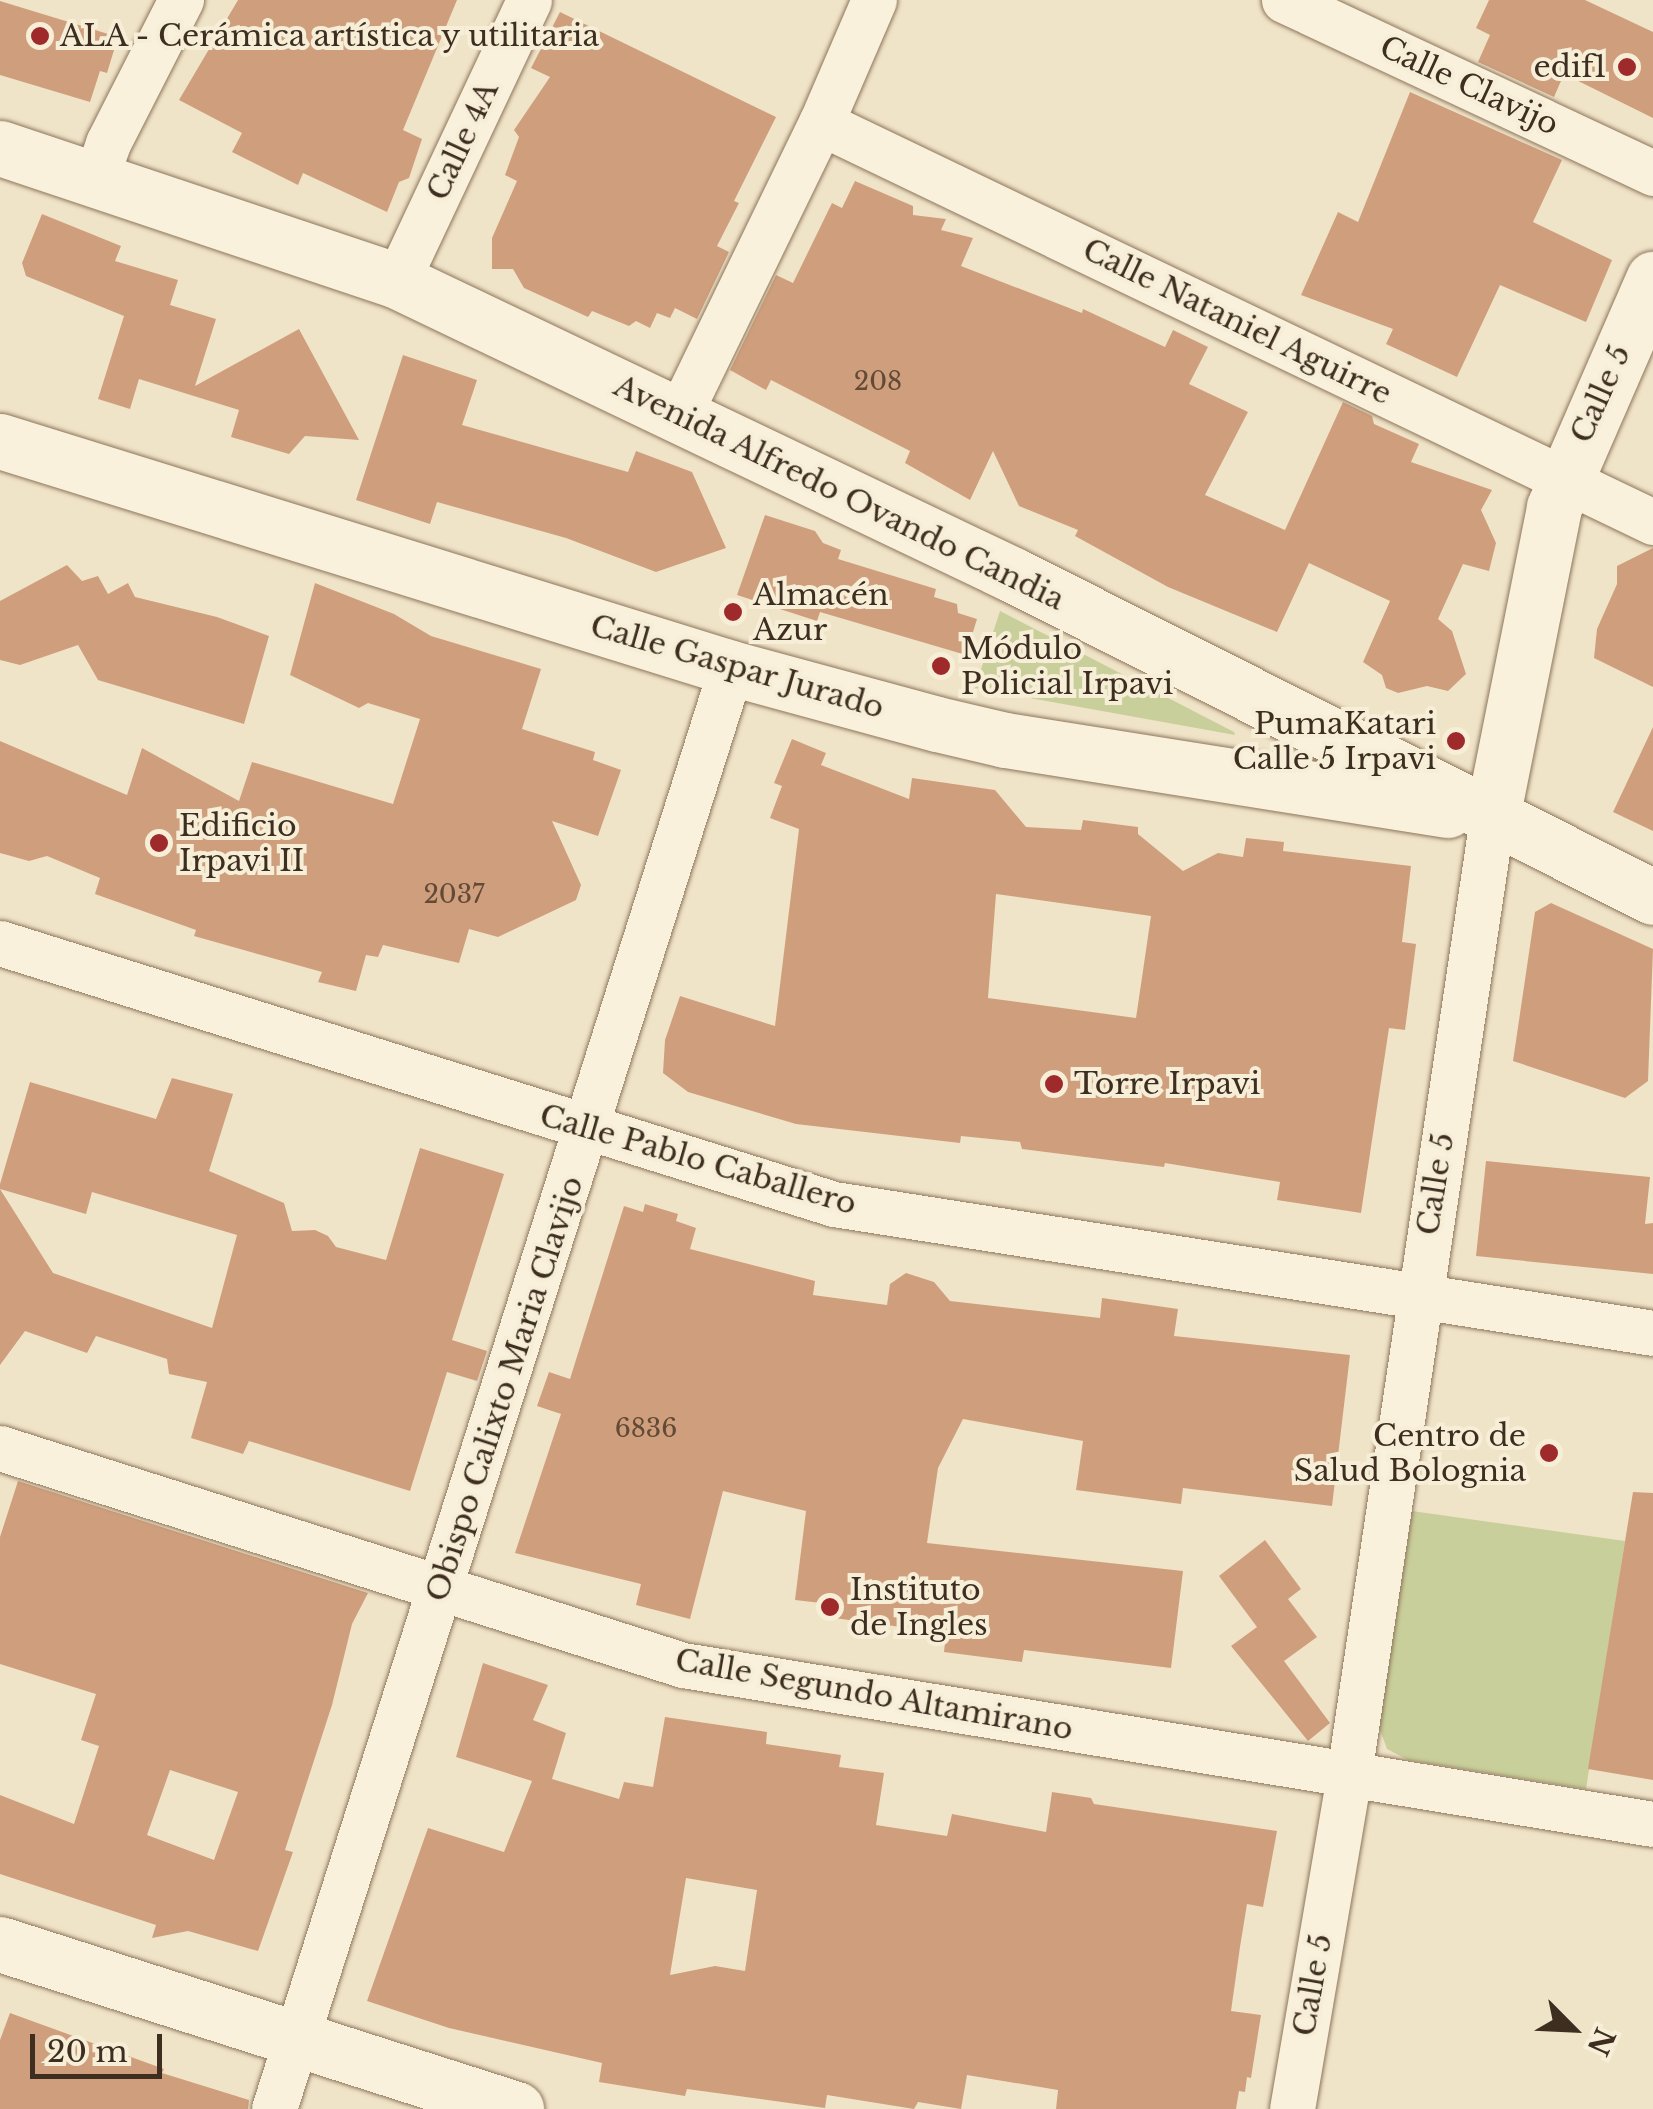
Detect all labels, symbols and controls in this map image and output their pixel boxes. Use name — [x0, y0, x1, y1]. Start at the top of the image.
place label: ALA - Cerámica artística y utilitaria — [60, 18, 603, 54]
marker: ALA - Cerámica artística y utilitaria — [29, 25, 51, 47]
street label: Calle Clavijo — [1374, 29, 1564, 143]
place label: edif1 — [1534, 49, 1607, 85]
marker: edif1 — [1616, 56, 1638, 78]
street label: Calle 4A — [420, 76, 506, 206]
street label: Calle Nataniel Aguirre — [1076, 231, 1398, 413]
street label: Calle 5 — [1564, 340, 1638, 448]
house number: 208 — [854, 367, 902, 397]
street label: Avenida Alfredo Ovando Candia — [607, 368, 1071, 618]
place label: Almacén Azur — [753, 577, 889, 648]
marker: Almacén Azur — [722, 601, 744, 623]
street label: Calle Gaspar Jurado — [586, 608, 888, 726]
place label: Módulo Policial Irpavi — [961, 631, 1173, 702]
marker: Módulo Policial Irpavi — [930, 655, 952, 677]
place label: PumaKatari Calle 5 Irpavi — [1233, 706, 1436, 776]
marker: PumaKatari Calle 5 Irpavi — [1445, 730, 1467, 752]
place label: Edificio Irpavi II — [179, 808, 304, 878]
marker: Edificio Irpavi II — [148, 832, 170, 854]
house number: 2037 — [423, 880, 485, 910]
place label: Torre Irpavi — [1074, 1066, 1260, 1102]
marker: Torre Irpavi — [1043, 1073, 1065, 1095]
street label: Calle Pablo Caballero — [536, 1098, 860, 1222]
street label: Calle 5 — [1410, 1130, 1462, 1238]
street label: Obispo Calixto Maria Clavijo — [419, 1172, 591, 1606]
house number: 6836 — [615, 1414, 677, 1444]
place label: Centro de Salud Bolognia — [1294, 1418, 1526, 1488]
marker: Centro de Salud Bolognia — [1536, 1440, 1562, 1466]
place label: Instituto de Ingles — [850, 1572, 988, 1642]
marker: Instituto de Ingles — [819, 1596, 841, 1618]
street label: Calle Segundo Altamirano — [672, 1642, 1076, 1748]
street label: Calle 5 — [1286, 1931, 1340, 2039]
north arrow — [1523, 1979, 1623, 2079]
scale bar — [35, 2014, 168, 2076]
text: N — [1580, 2022, 1622, 2061]
text: 20 m — [47, 2033, 128, 2070]

